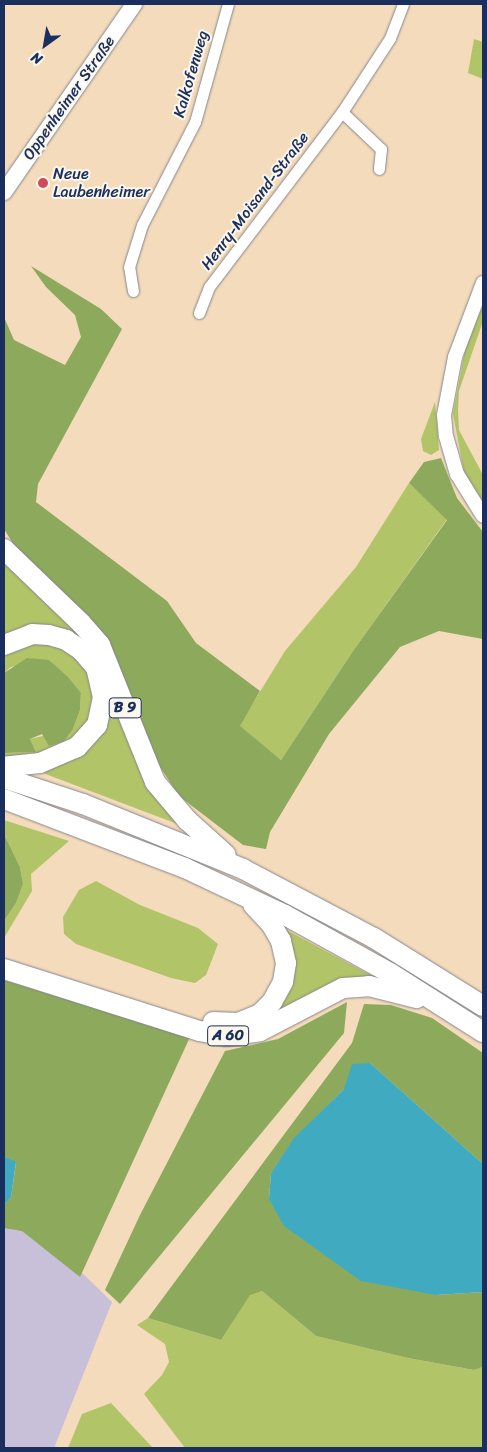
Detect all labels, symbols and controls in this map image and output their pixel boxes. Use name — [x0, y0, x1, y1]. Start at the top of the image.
north arrow — [20, 20, 70, 70]
street label: Kalkofenweg — [169, 28, 213, 120]
street label: Oppenheimer Straße — [19, 32, 119, 164]
text: N — [26, 45, 48, 71]
street label: Henry-Moisand-Straße — [197, 128, 313, 274]
place label: Neue Laubenheimer — [53, 164, 150, 202]
marker: Neue Laubenheimer — [37, 177, 49, 189]
road number: B 9 — [108, 696, 142, 720]
road number: A 60 — [207, 1024, 249, 1048]

